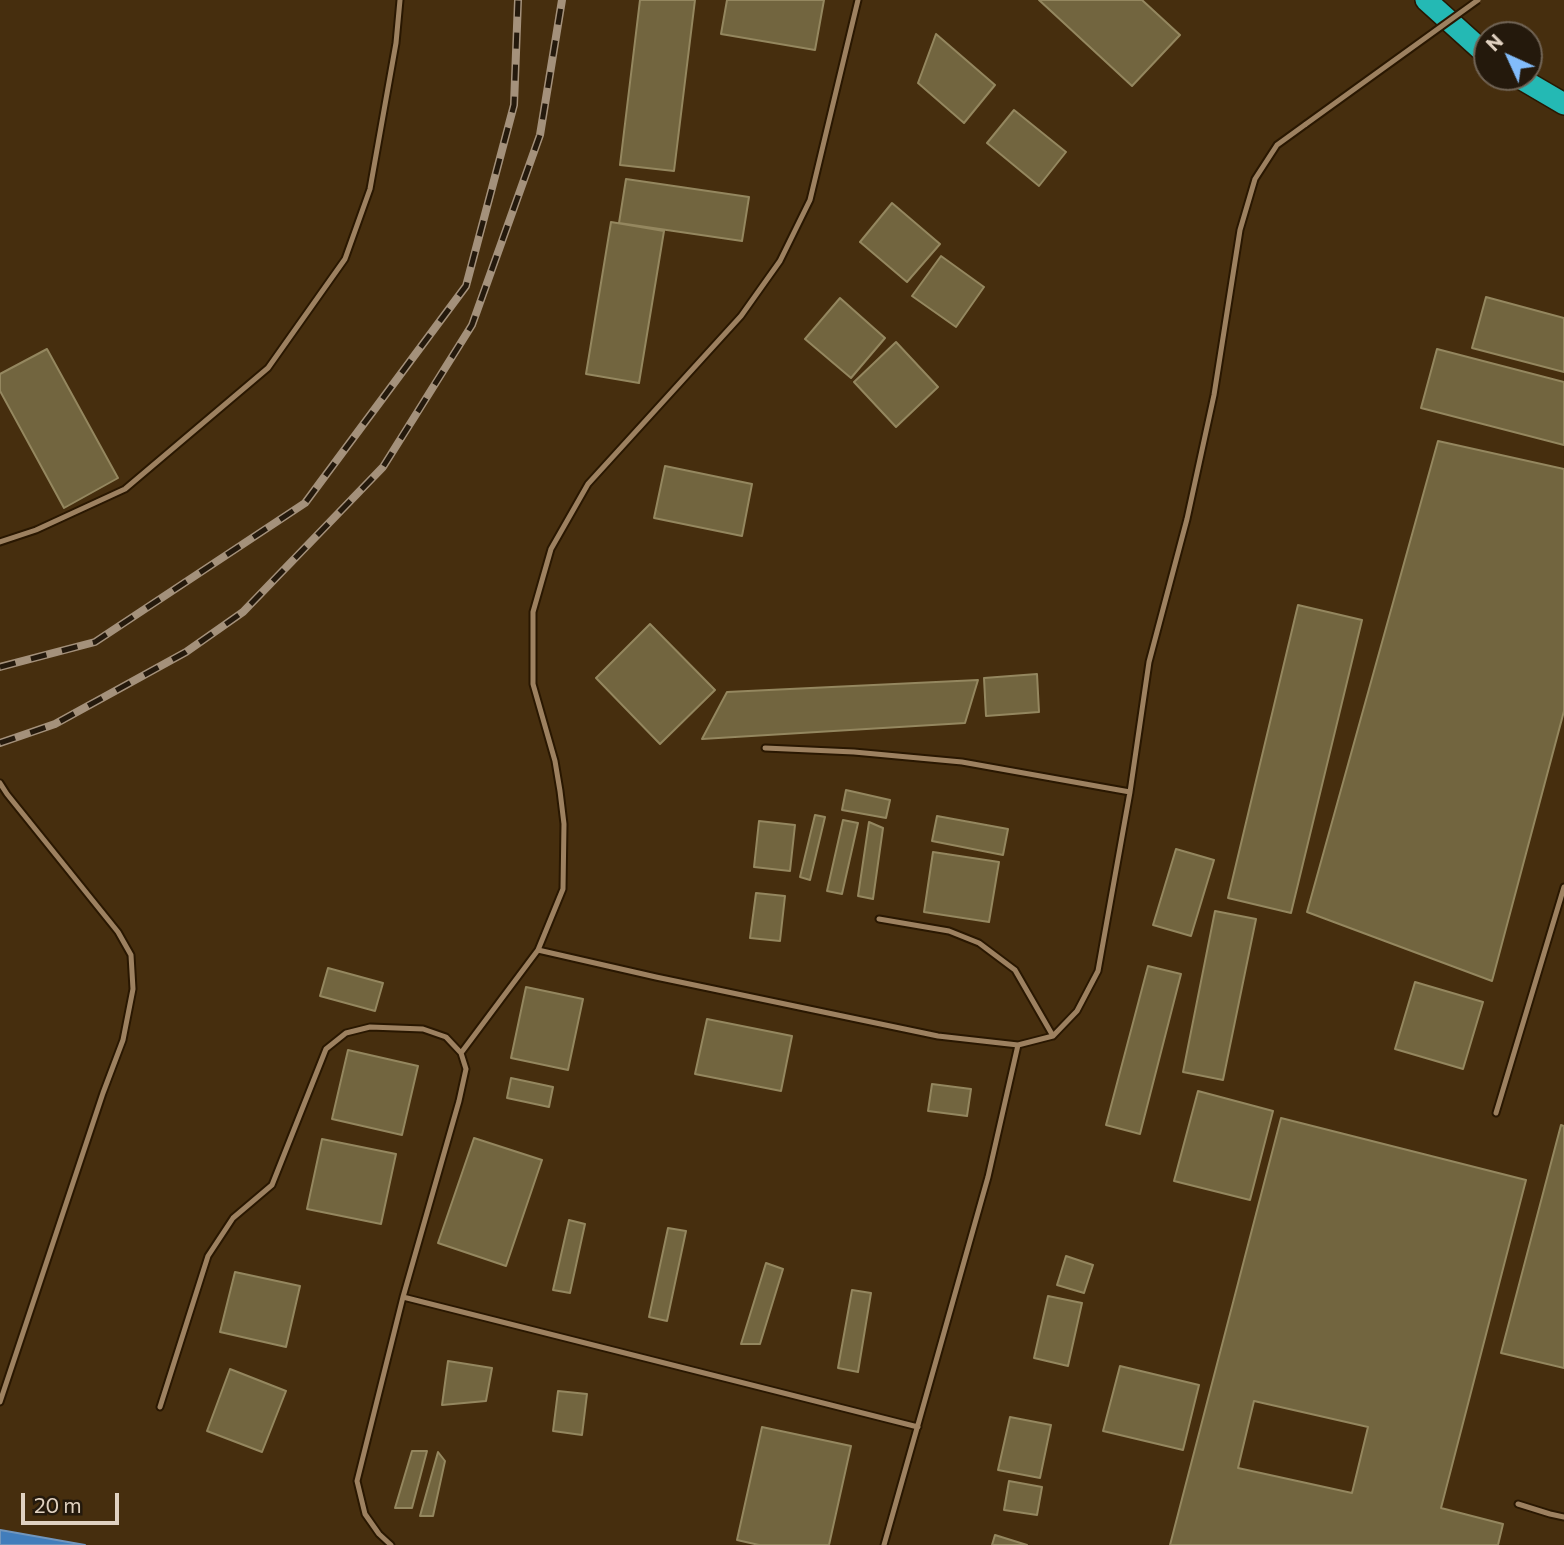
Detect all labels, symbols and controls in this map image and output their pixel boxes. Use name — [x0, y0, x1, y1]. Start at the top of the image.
north arrow — [1473, 21, 1543, 91]
text: N — [1481, 29, 1507, 55]
scale bar — [24, 1478, 122, 1522]
text: 20 m — [34, 1492, 82, 1517]

